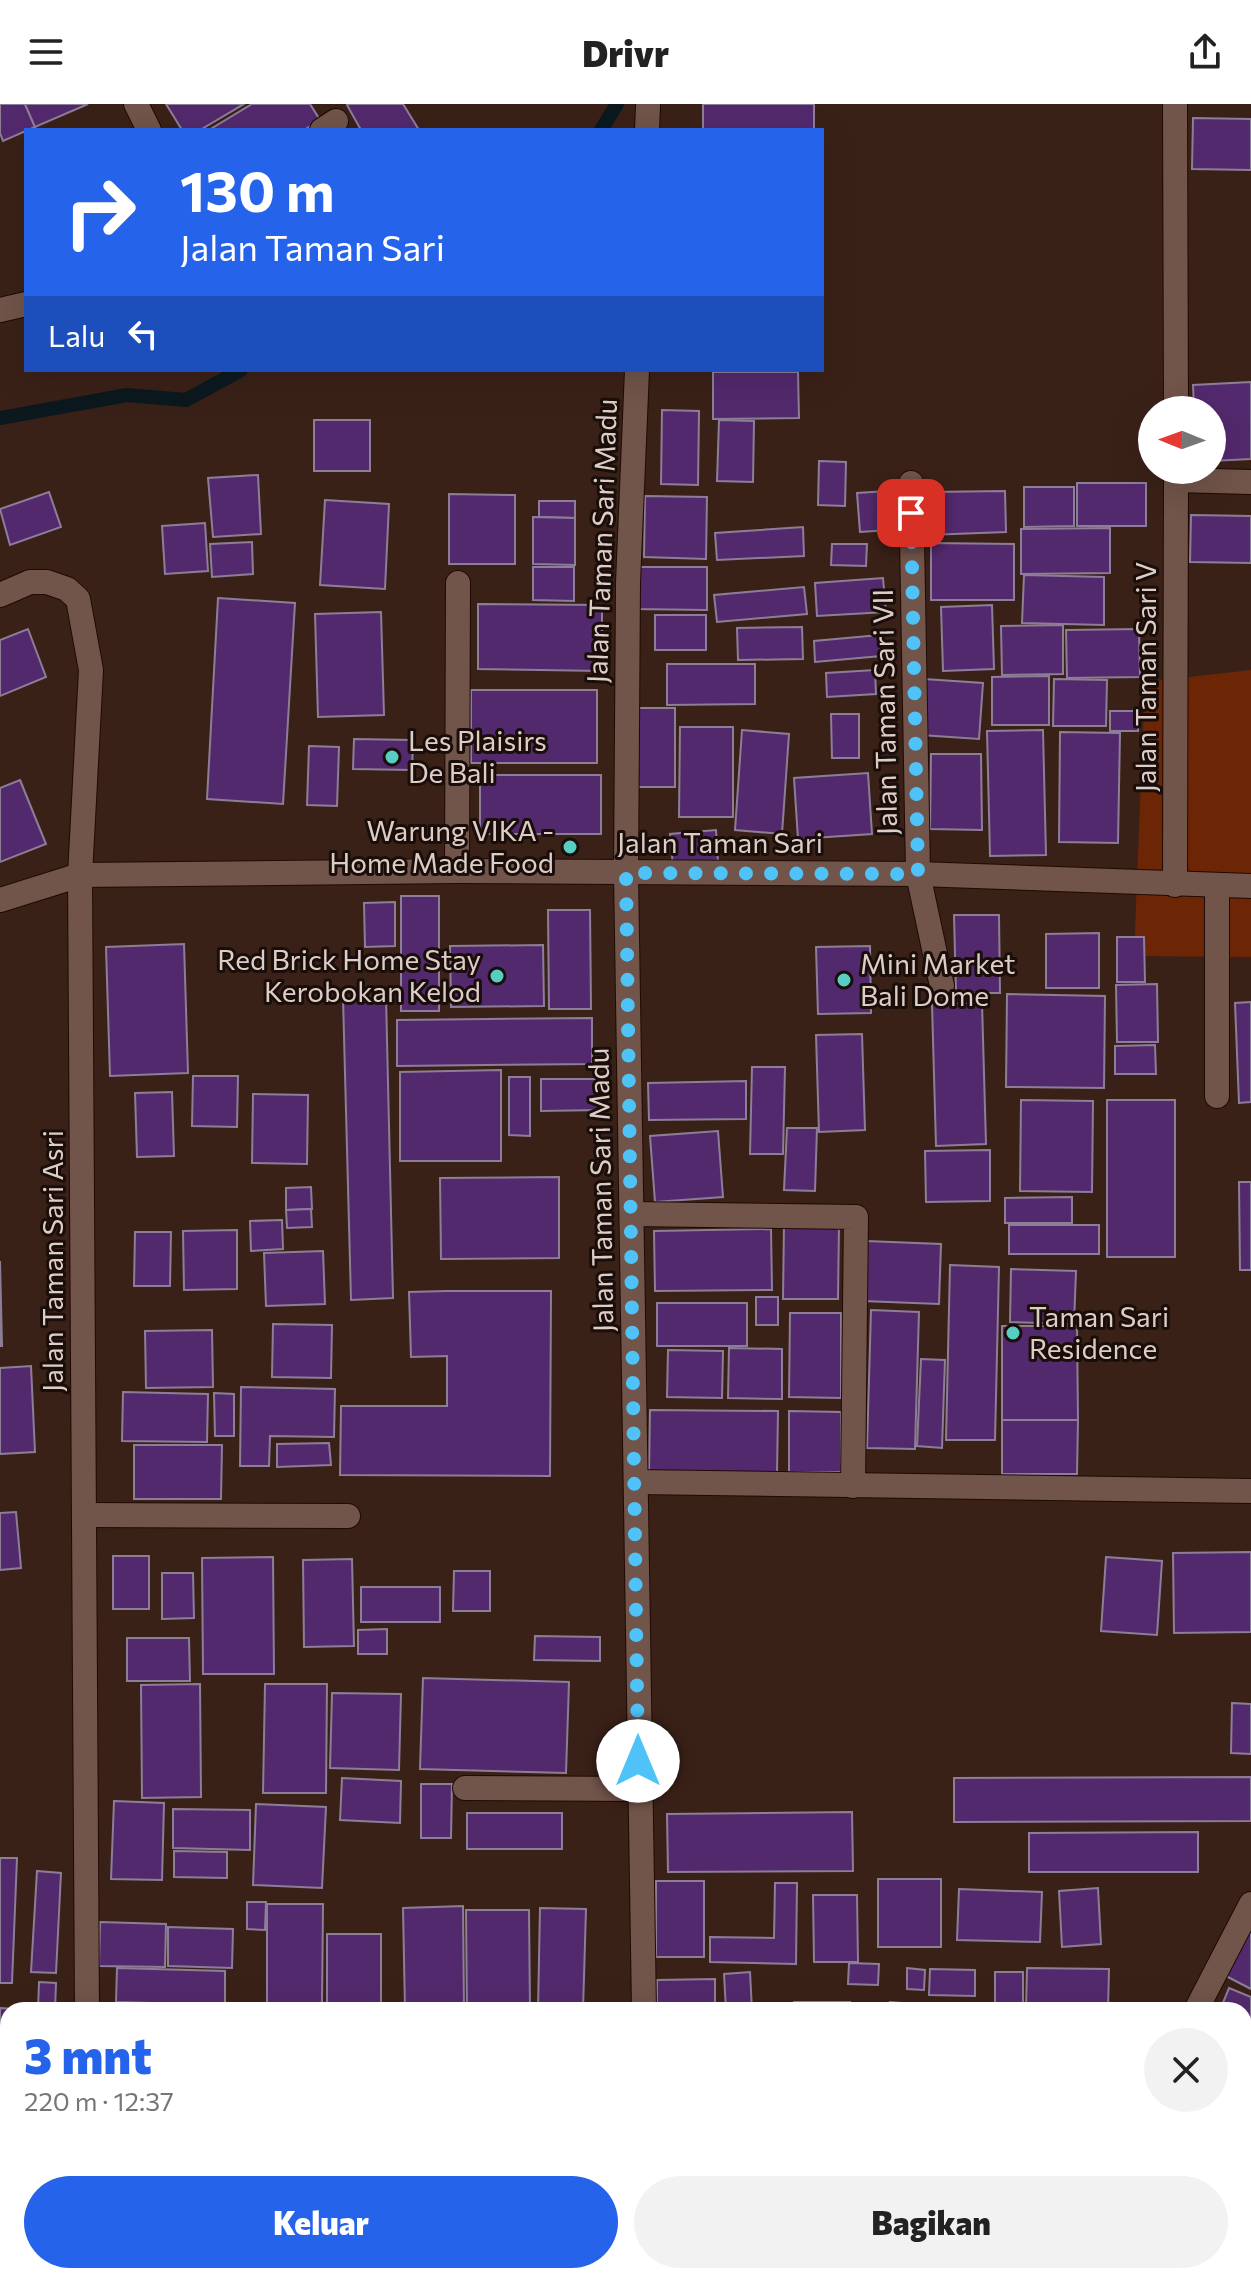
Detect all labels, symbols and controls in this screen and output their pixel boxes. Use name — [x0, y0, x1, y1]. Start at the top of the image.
icon: menu — [24, 30, 68, 74]
text: Drivr — [582, 30, 669, 74]
icon: share — [1183, 30, 1227, 74]
text: 130 m — [180, 155, 335, 224]
icon: right — [48, 160, 152, 264]
text: Jalan Taman Sari — [180, 224, 445, 268]
icon: left — [121, 312, 165, 356]
text: Lalu — [48, 316, 105, 353]
north arrow — [1138, 396, 1226, 484]
map controls — [1138, 396, 1226, 484]
street label: Jalan Taman Sari Madu — [579, 398, 623, 684]
pin — [877, 479, 945, 547]
icon: arrive — [889, 491, 933, 535]
street label: Jalan Taman Sari V — [1128, 562, 1162, 792]
street label: Jalan Taman Sari VII — [865, 589, 903, 835]
place label: Les Plaisirs De Bali — [408, 723, 547, 789]
marker: Les Plaisirs De Bali — [383, 748, 401, 766]
place label: Warung VIKA - Home Made Food — [329, 813, 554, 879]
street label: Jalan Taman Sari — [617, 825, 823, 859]
marker: Warung VIKA - Home Made Food — [561, 838, 579, 856]
place label: Red Brick Home Stay Kerobokan Kelod — [217, 942, 481, 1008]
place label: Mini Market Bali Dome — [860, 946, 1016, 1012]
marker: Red Brick Home Stay Kerobokan Kelod — [488, 967, 506, 985]
marker: Mini Market Bali Dome — [835, 971, 853, 989]
street label: Jalan Taman Sari Madu — [581, 1048, 619, 1332]
street label: Jalan Taman Sari Asri — [35, 1130, 69, 1392]
place label: Taman Sari Residence — [1029, 1299, 1169, 1365]
marker: Taman Sari Residence — [1004, 1324, 1022, 1342]
position arrow — [596, 1719, 680, 1803]
text: 3 mnt — [24, 2025, 152, 2084]
button: close — [1144, 2028, 1228, 2112]
text: 220 m · 12:37 — [24, 2085, 174, 2116]
button: Keluar — [24, 2176, 618, 2268]
button: Bagikan — [634, 2176, 1228, 2268]

